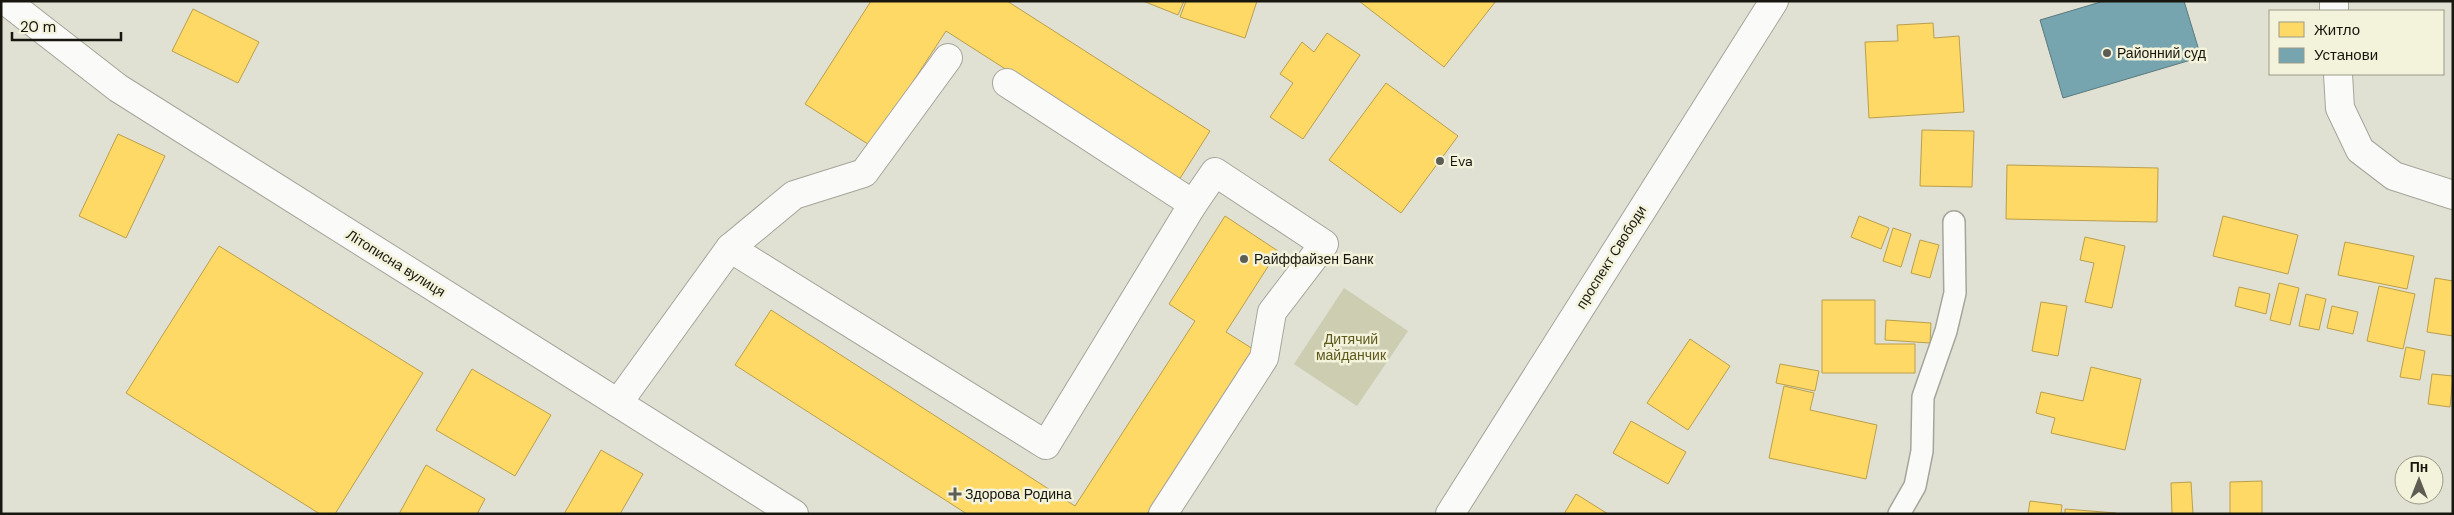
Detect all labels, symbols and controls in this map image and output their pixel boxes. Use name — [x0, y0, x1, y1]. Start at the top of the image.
scale bar — [12, 10, 121, 42]
legend — [2269, 10, 2444, 75]
text: 20 m — [20, 17, 56, 37]
text: Житло — [2314, 20, 2360, 40]
place label: Районний суд — [2117, 44, 2206, 62]
text: Установи — [2314, 45, 2378, 65]
marker: Районний суд — [2101, 47, 2113, 59]
place label: Eva — [1450, 152, 1473, 170]
marker: Eva — [1434, 155, 1446, 167]
street label: проспект Свободи — [1572, 202, 1650, 312]
street label: Літописна вулиця — [343, 225, 449, 301]
place label: Райффайзен Банк — [1254, 250, 1374, 268]
marker: Райффайзен Банк — [1238, 253, 1250, 265]
park label: Дитячий майданчик — [1316, 330, 1387, 364]
north arrow — [2394, 455, 2444, 505]
text: Пн — [2410, 458, 2428, 476]
place label: Здорова Родина — [965, 485, 1072, 503]
marker: Здорова Родина — [949, 488, 961, 500]

